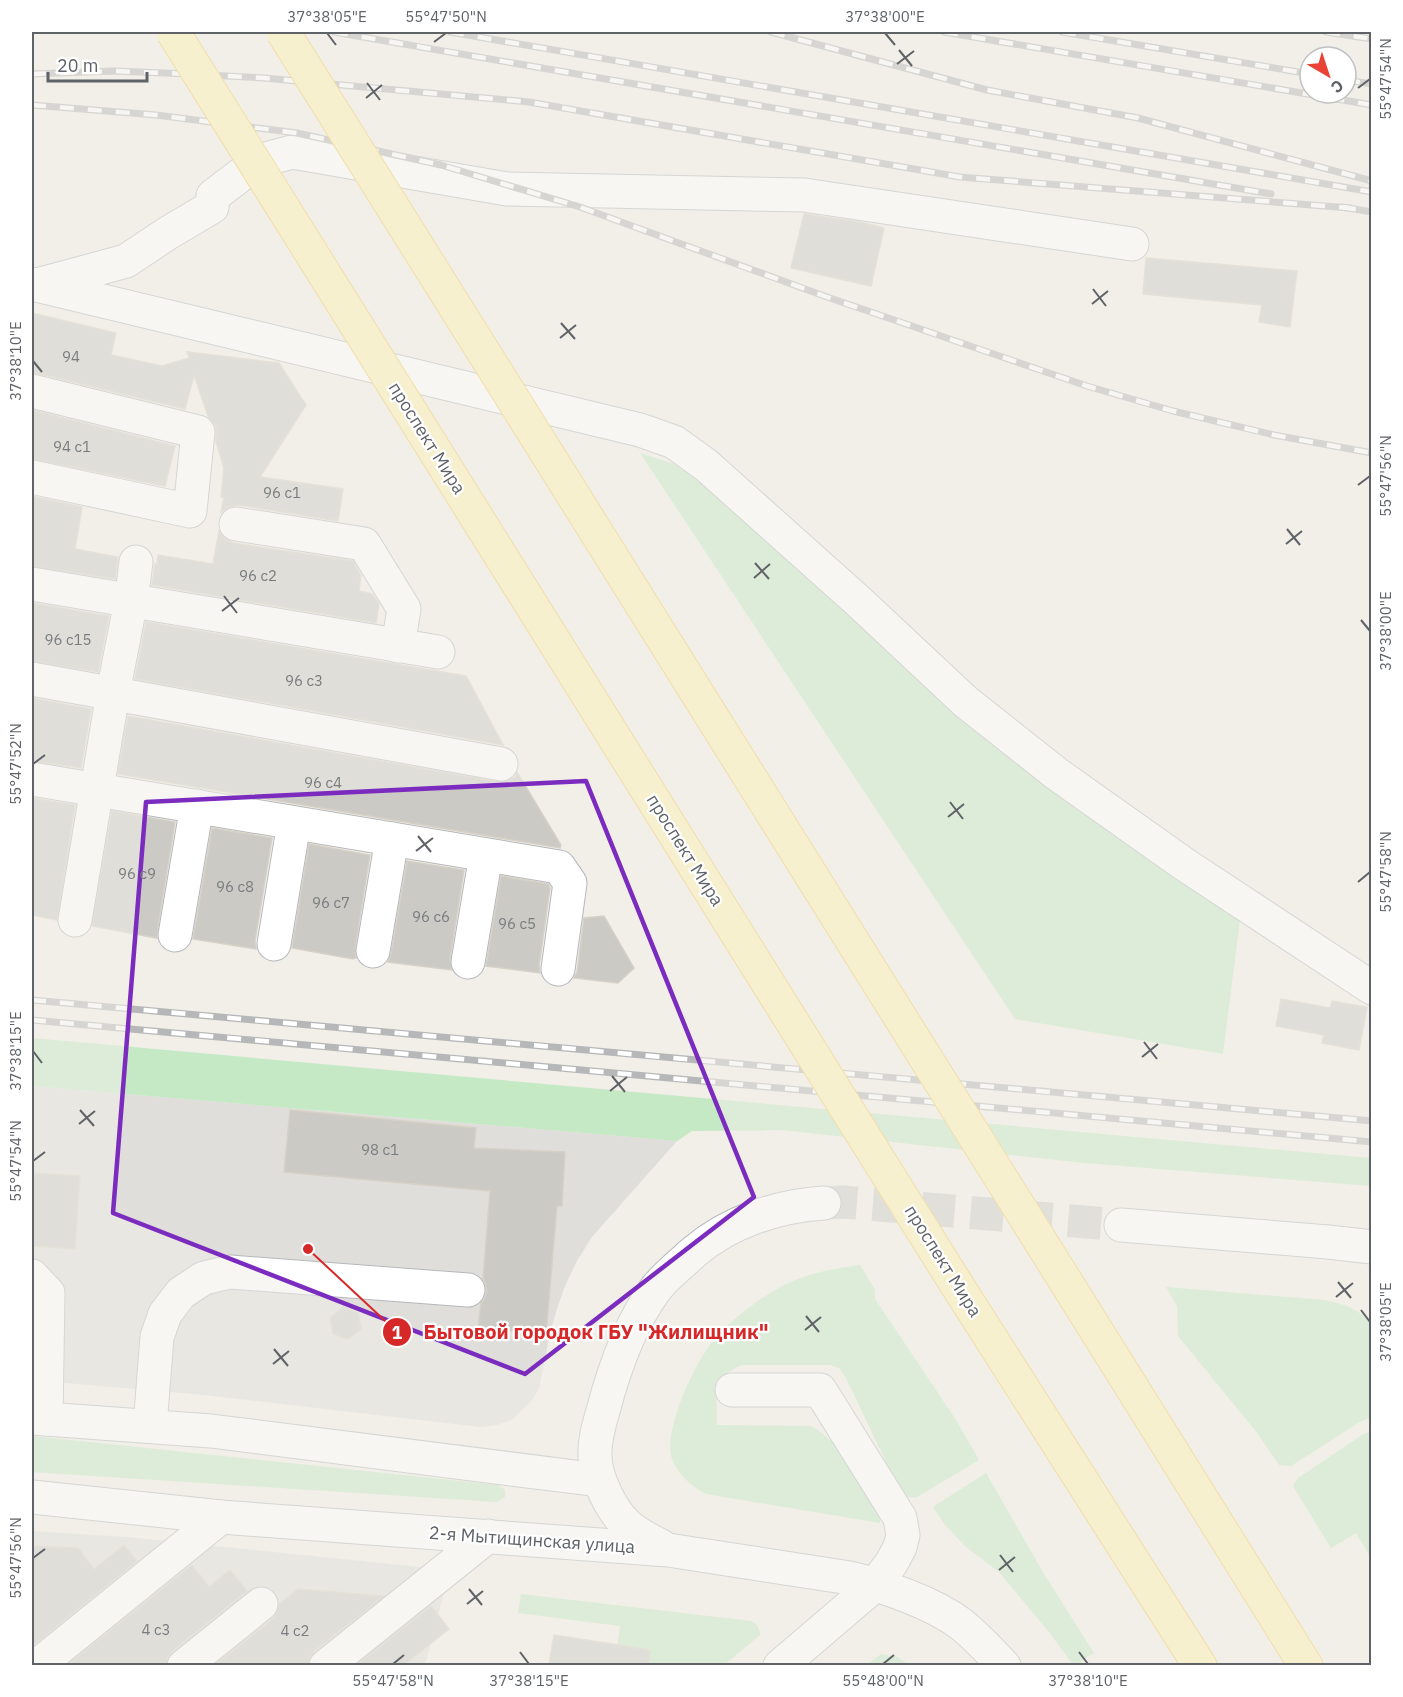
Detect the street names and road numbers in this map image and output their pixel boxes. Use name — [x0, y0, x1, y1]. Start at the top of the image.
street label: проспект Мира — [384, 377, 471, 498]
street label: проспект Мира — [642, 789, 729, 910]
street label: проспект Мира — [900, 1200, 987, 1321]
street label: 2-я Мытищинская улица — [428, 1521, 636, 1558]

